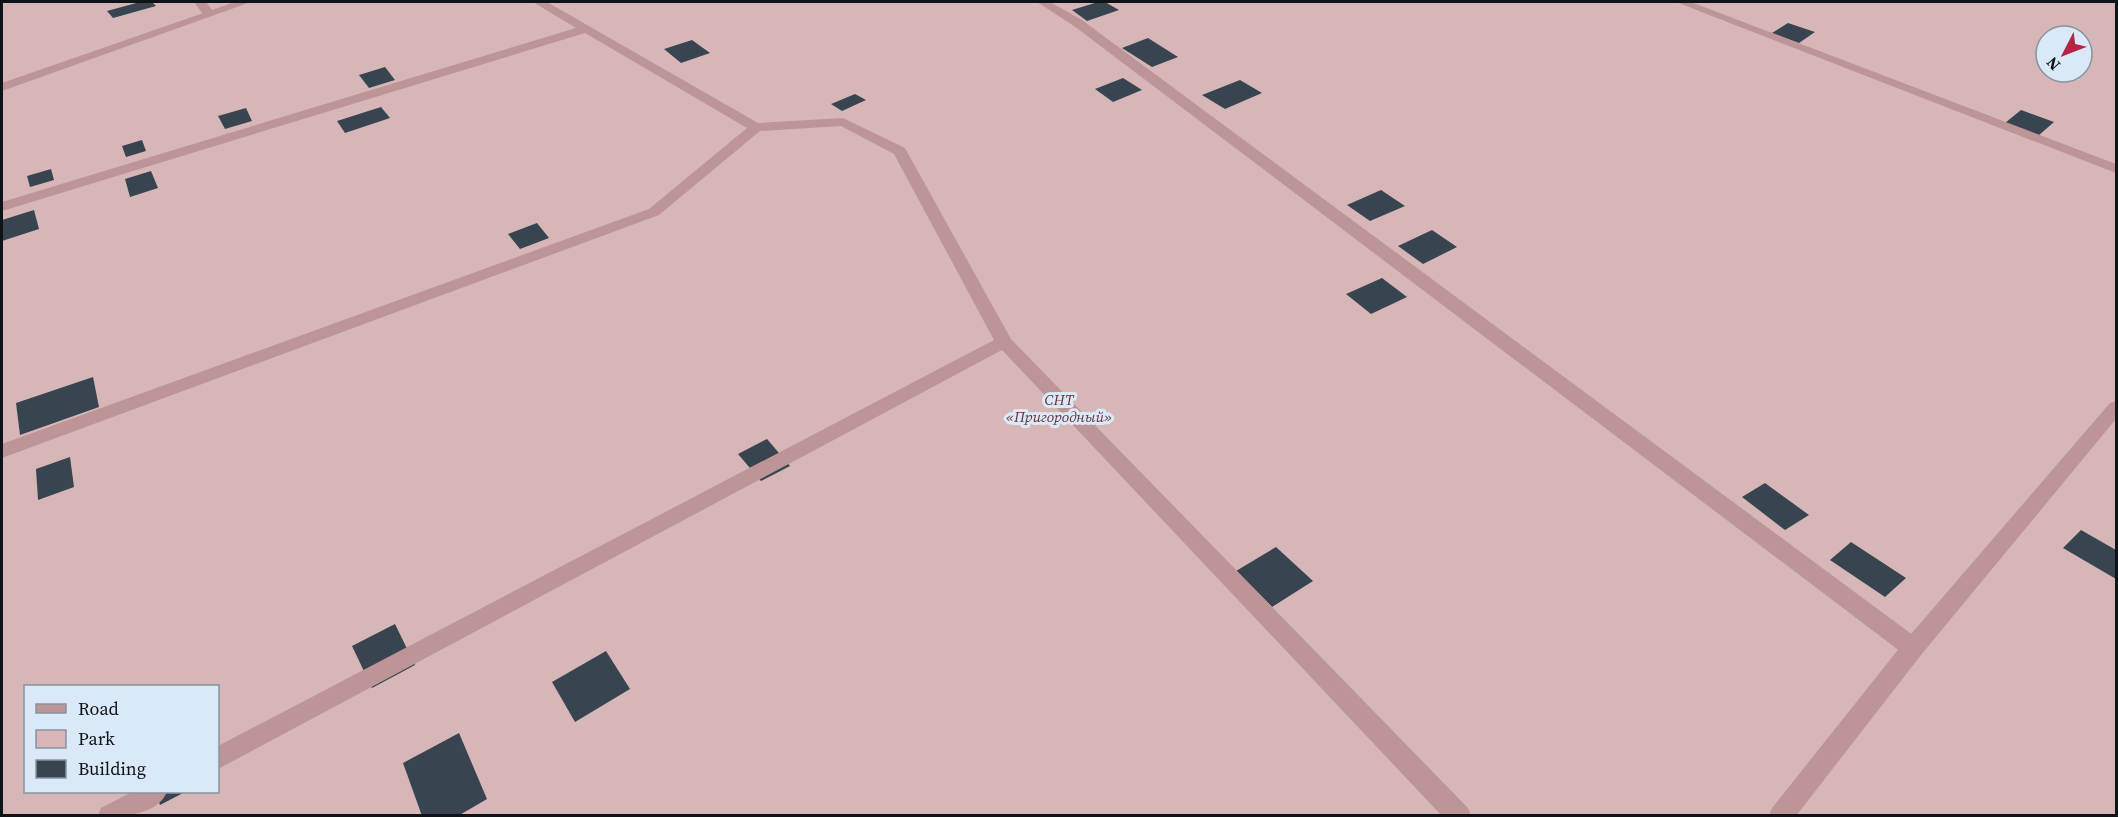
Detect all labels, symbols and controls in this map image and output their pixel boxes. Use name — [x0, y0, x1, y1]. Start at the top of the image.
north arrow — [2034, 24, 2094, 84]
text: N — [2041, 52, 2065, 76]
park label: СНТ «Пригородный» — [1006, 389, 1112, 427]
legend — [24, 685, 219, 793]
text: Road — [78, 696, 119, 721]
text: Park — [78, 726, 115, 751]
text: Building — [78, 756, 146, 781]

